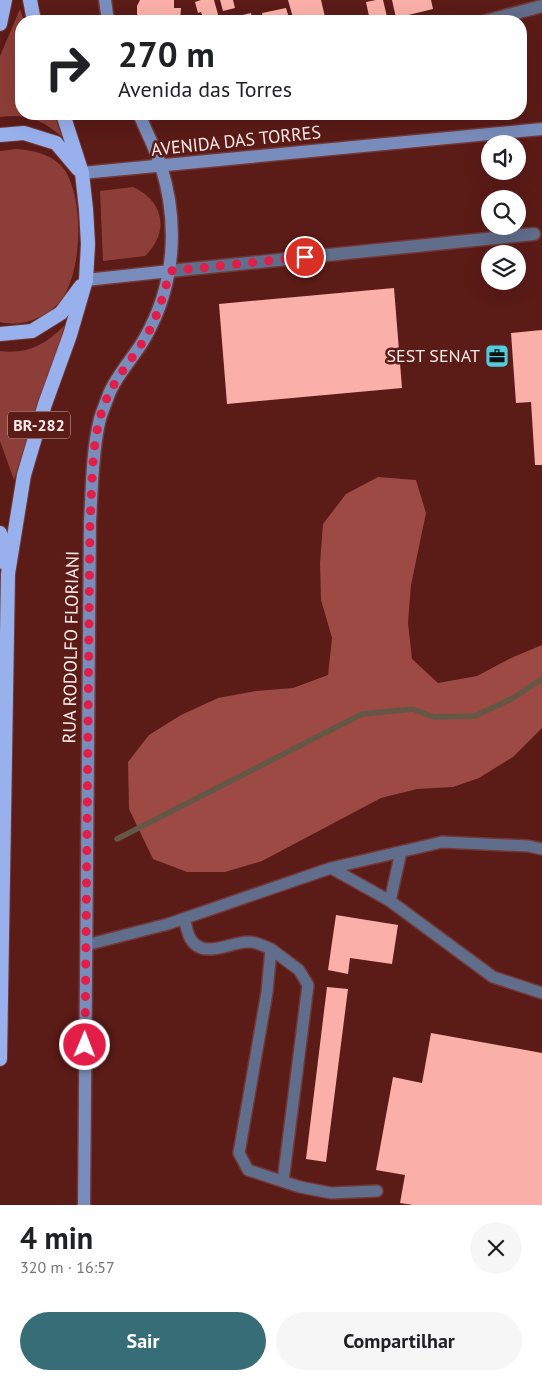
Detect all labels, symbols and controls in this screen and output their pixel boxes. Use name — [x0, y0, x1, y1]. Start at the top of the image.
text: 270 m — [118, 31, 215, 77]
icon: right — [35, 35, 100, 100]
text: Avenida das Torres — [118, 75, 292, 103]
street label: AVENIDA DAS TORRES — [150, 120, 322, 161]
map controls — [481, 135, 526, 290]
button: sound — [481, 135, 526, 180]
button: search — [481, 190, 526, 235]
pin — [284, 236, 326, 278]
icon: arrive — [291, 243, 319, 271]
button: layers — [481, 245, 526, 290]
office icon: SEST SENAT — [484, 343, 510, 369]
place label: SEST SENAT — [387, 344, 480, 367]
road number: BR-282 — [8, 412, 70, 438]
street label: RUA RODOLFO FLORIANI — [57, 550, 84, 744]
position arrow — [58, 1018, 110, 1070]
text: 4 min — [20, 1218, 93, 1257]
button: close — [470, 1222, 522, 1274]
text: 320 m · 16:57 — [20, 1257, 115, 1277]
button: Sair — [20, 1312, 266, 1370]
button: Compartilhar — [276, 1312, 522, 1370]

